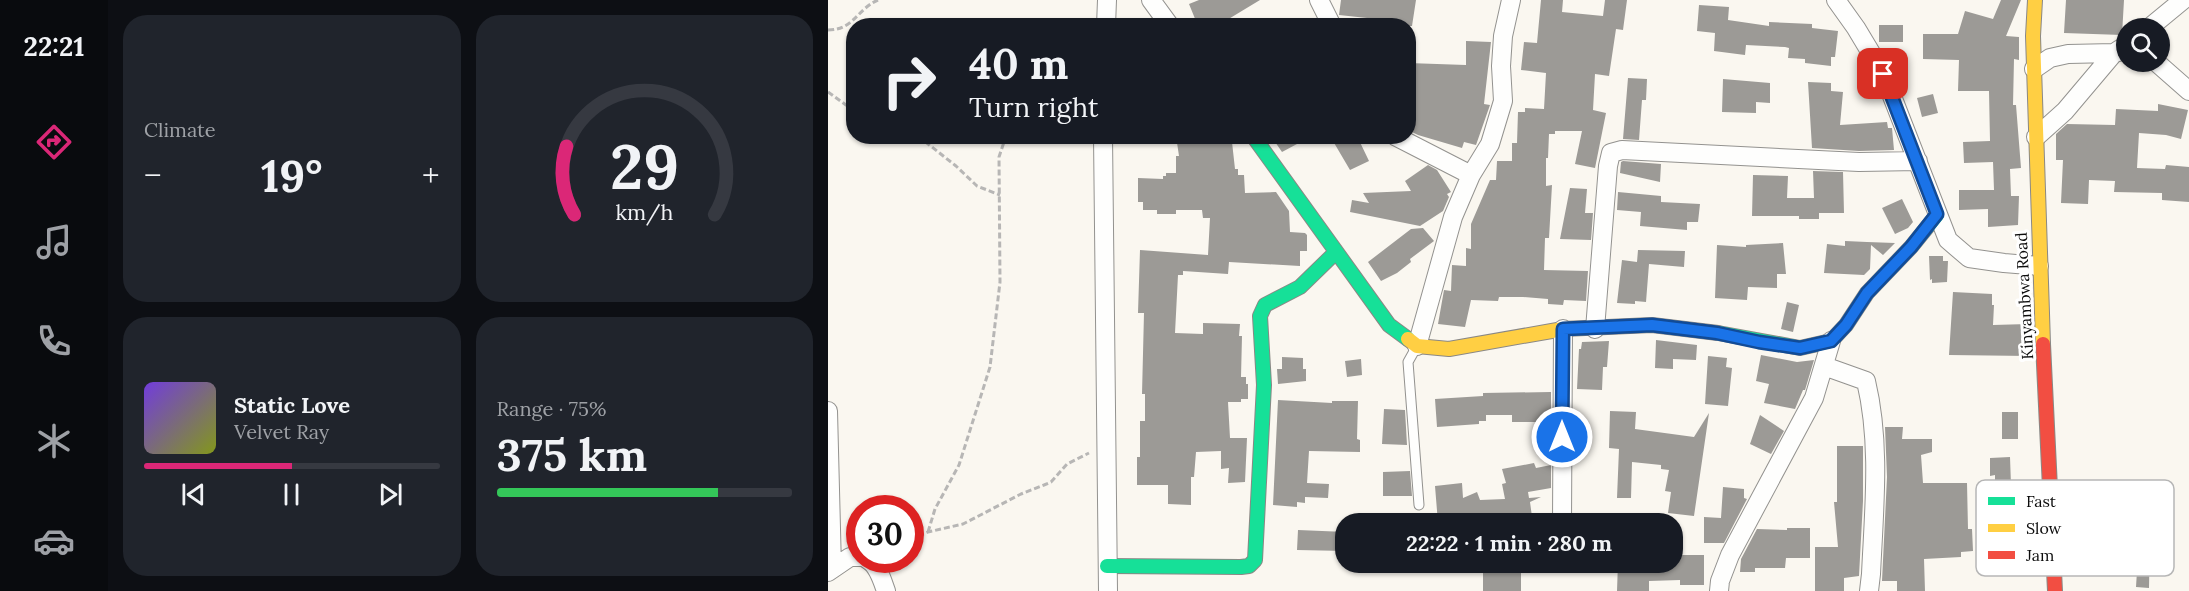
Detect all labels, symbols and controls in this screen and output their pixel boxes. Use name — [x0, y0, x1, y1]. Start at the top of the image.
map controls — [2116, 18, 2170, 72]
button: search — [2116, 18, 2170, 72]
text: 22:21 — [24, 29, 84, 63]
text: 40 m — [969, 37, 1068, 91]
icon: right — [870, 42, 948, 120]
pin — [1857, 48, 1908, 99]
icon: arrive — [1866, 57, 1899, 90]
text: Turn right — [969, 90, 1098, 124]
text: Climate — [144, 117, 216, 142]
icon: directions — [33, 121, 75, 163]
text: 29 — [610, 126, 679, 206]
text: 19° — [261, 147, 322, 204]
text: − — [144, 154, 162, 196]
text: + — [422, 154, 439, 196]
text: km/h — [615, 199, 673, 227]
icon: music — [33, 221, 75, 263]
street label: Kinyambwa Road — [2011, 231, 2037, 360]
icon: phone — [33, 320, 75, 362]
text: Static Love — [234, 391, 350, 419]
text: Range · 75% — [497, 396, 606, 421]
position arrow — [1530, 405, 1594, 469]
text: Velvet Ray — [234, 419, 329, 444]
icon: climate — [33, 420, 75, 462]
text: 375 km — [497, 426, 647, 483]
icon: previous — [177, 478, 210, 511]
icon: pause — [275, 478, 308, 511]
icon: next — [374, 478, 407, 511]
legend — [1976, 480, 2174, 576]
text: Fast — [2026, 491, 2057, 511]
speed limit sign: 30 — [846, 495, 924, 573]
text: Slow — [2026, 518, 2062, 538]
icon: car — [33, 520, 75, 562]
text: 22:22 · 1 min · 280 m — [1406, 529, 1612, 557]
text: Jam — [2025, 545, 2054, 565]

